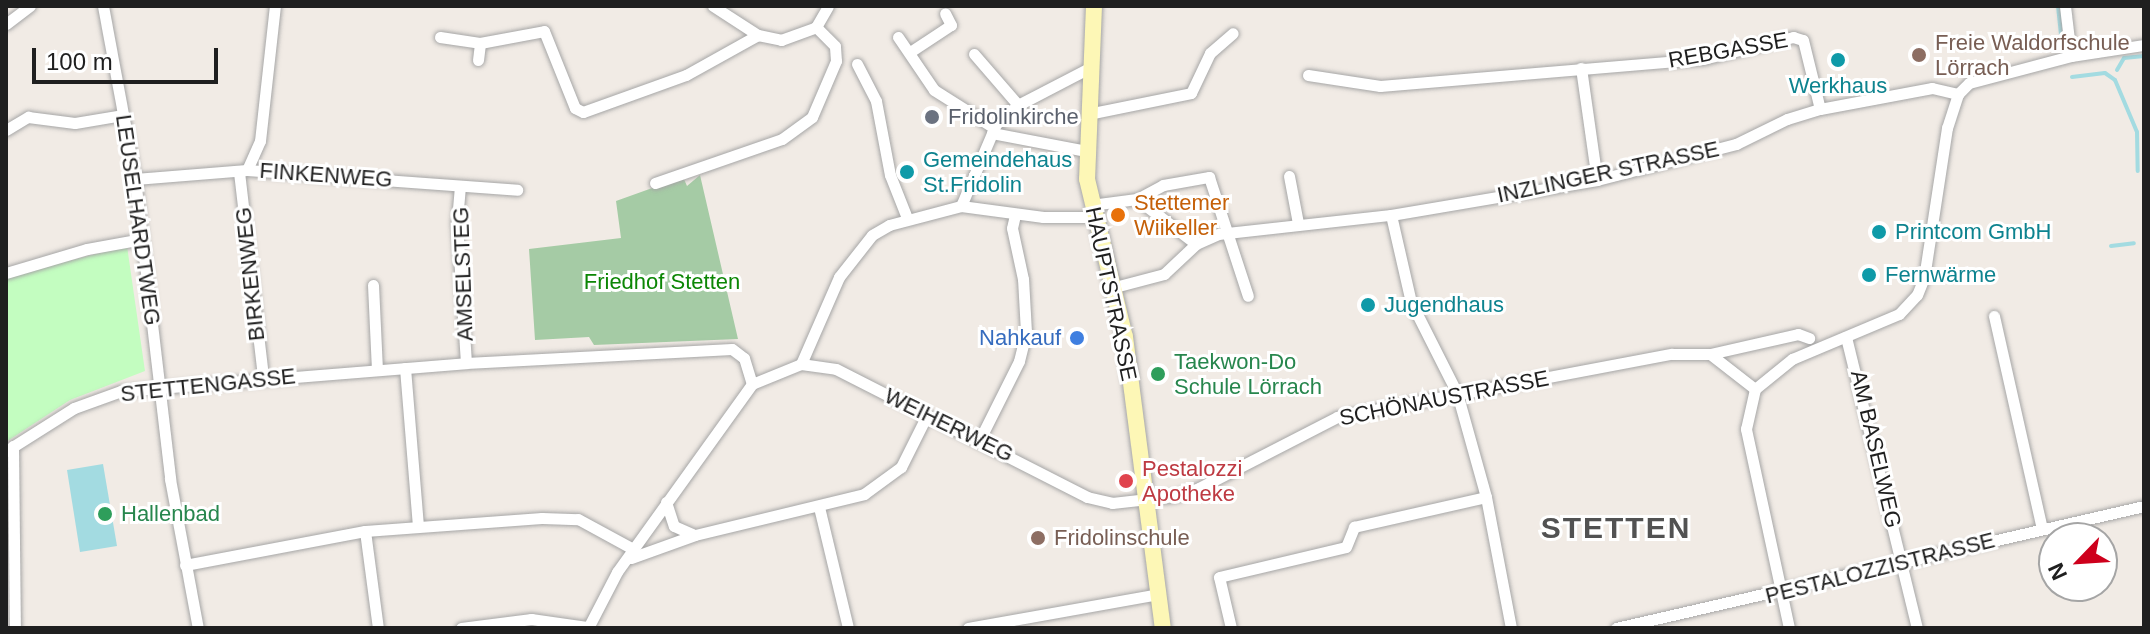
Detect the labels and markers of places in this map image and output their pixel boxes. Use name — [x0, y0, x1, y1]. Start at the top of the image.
place label: Freie Waldorfschule Lörrach — [1935, 29, 2130, 80]
marker: Freie Waldorfschule Lörrach — [1910, 46, 1928, 64]
marker: Werkhaus — [1829, 51, 1847, 69]
place label: Werkhaus — [1789, 73, 1887, 99]
place label: Fridolinkirche — [948, 104, 1079, 130]
marker: Fridolinkirche — [923, 108, 941, 126]
place label: Gemeindehaus St.Fridolin — [923, 146, 1072, 198]
marker: Gemeindehaus St.Fridolin — [898, 163, 916, 181]
place label: Stettemer Wiikeller — [1134, 189, 1229, 240]
marker: Stettemer Wiikeller — [1109, 206, 1127, 224]
place label: Printcom GmbH — [1895, 219, 2051, 245]
marker: Printcom GmbH — [1870, 223, 1888, 241]
place label: Fernwärme — [1885, 262, 1996, 288]
marker: Fernwärme — [1860, 266, 1878, 284]
place label: Jugendhaus — [1384, 292, 1504, 318]
marker: Jugendhaus — [1359, 296, 1377, 314]
place label: Nahkauf — [979, 325, 1061, 351]
marker: Nahkauf — [1068, 329, 1086, 347]
place label: Taekwon-Do Schule Lörrach — [1174, 348, 1322, 400]
marker: Taekwon-Do Schule Lörrach — [1149, 365, 1167, 383]
place label: Pestalozzi Apotheke — [1142, 455, 1242, 506]
marker: Pestalozzi Apotheke — [1117, 472, 1135, 490]
place label: Hallenbad — [121, 501, 220, 527]
marker: Hallenbad — [96, 505, 114, 523]
place label: Fridolinschule — [1054, 525, 1190, 551]
marker: Fridolinschule — [1029, 529, 1047, 547]

